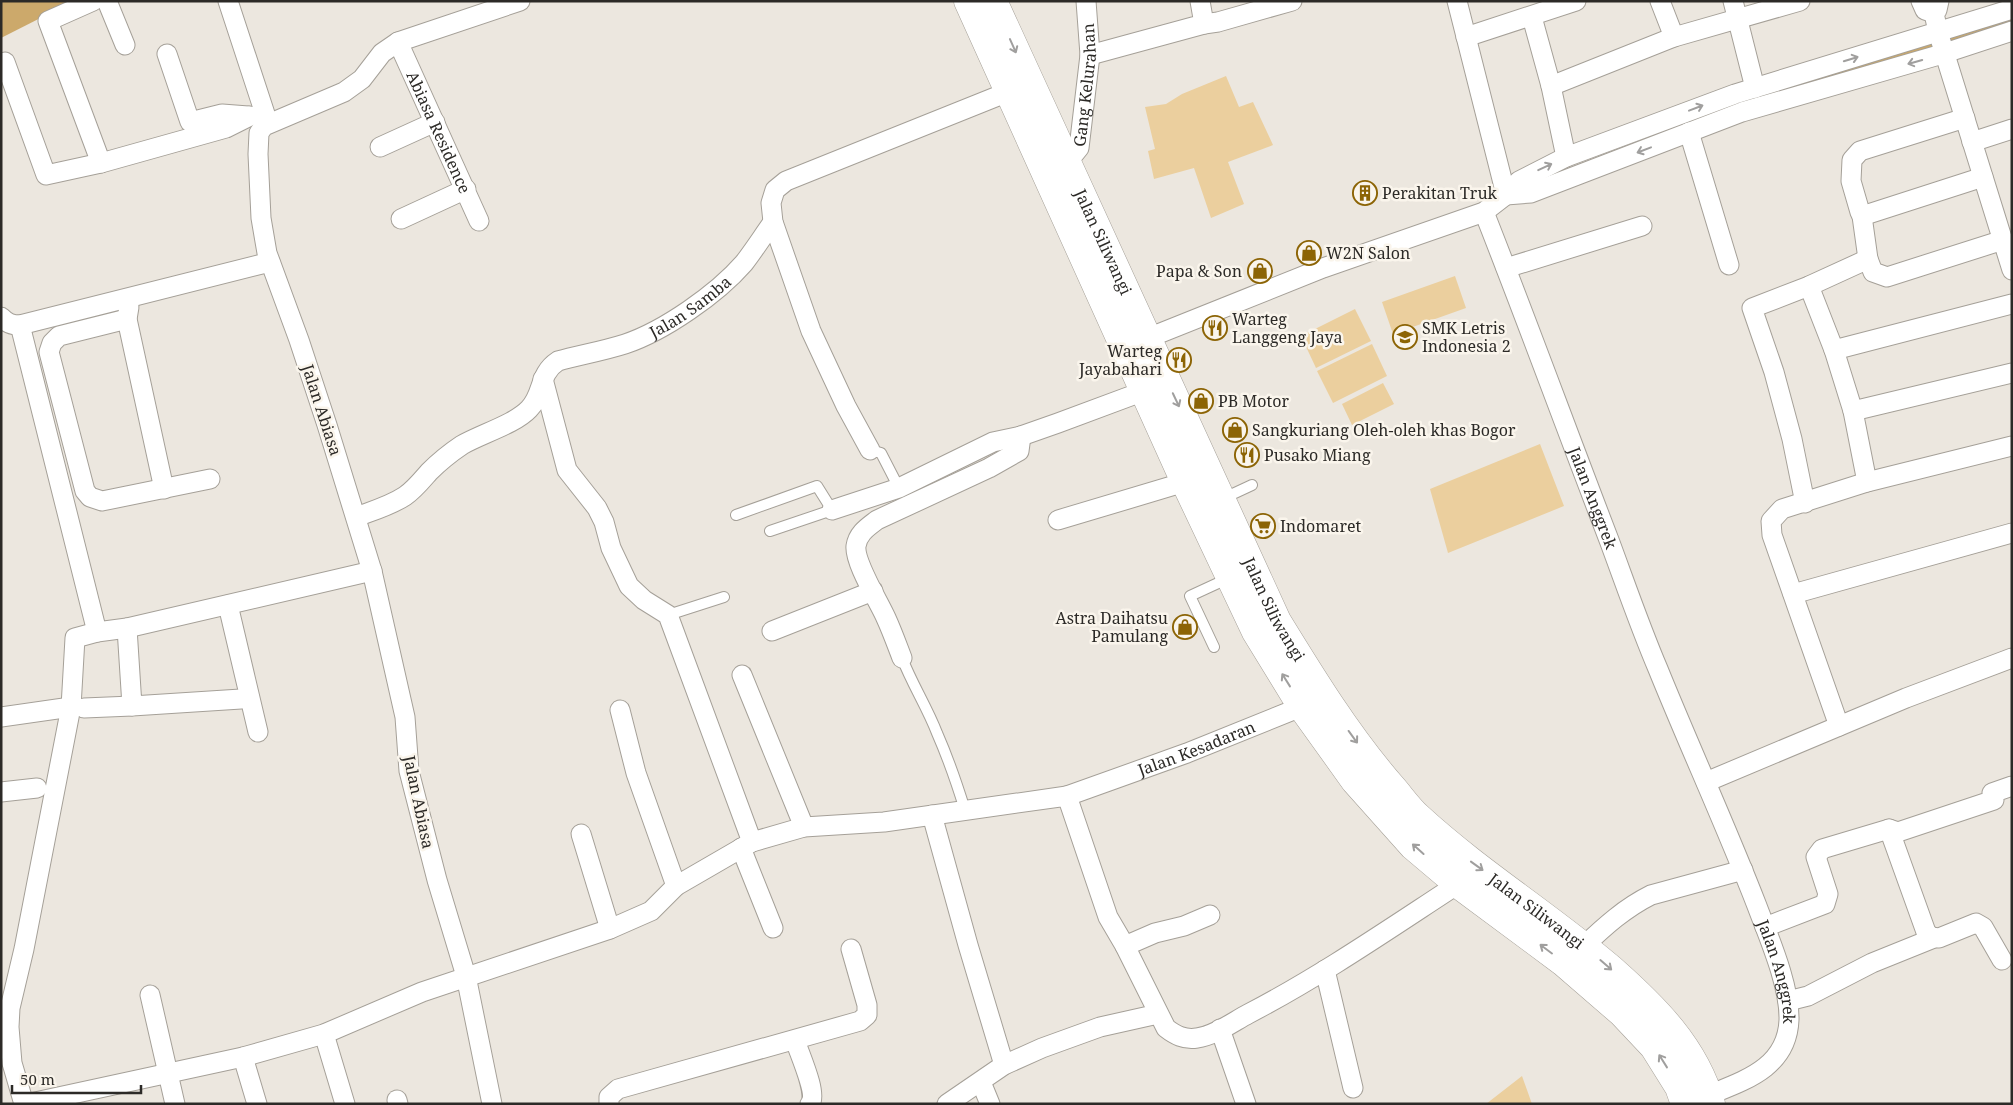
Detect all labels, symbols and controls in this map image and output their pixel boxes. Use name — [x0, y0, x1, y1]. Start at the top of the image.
street label: Gang Kelurahan — [1068, 23, 1101, 148]
one-way arrow — [1008, 38, 1018, 53]
one-way arrow — [1843, 53, 1859, 63]
one-way arrow — [1908, 58, 1924, 68]
street label: Abiasa Residence — [402, 67, 476, 197]
one-way arrow — [1688, 103, 1703, 112]
one-way arrow — [1637, 146, 1652, 155]
one-way arrow — [1537, 162, 1552, 171]
building icon: Perakitan Truk — [1352, 180, 1378, 206]
place label: Perakitan Truk — [1382, 182, 1498, 204]
street label: Jalan Siliwangi — [1069, 185, 1137, 298]
shop icon: W2N Salon — [1296, 240, 1322, 266]
place label: W2N Salon — [1326, 242, 1410, 264]
shop icon: Papa & Son — [1247, 258, 1273, 284]
place label: Papa & Son — [1156, 260, 1242, 282]
street label: Jalan Samba — [645, 271, 736, 343]
place label: Warteg Langgeng Jaya — [1232, 308, 1343, 348]
restaurant icon: Warteg Langgeng Jaya — [1202, 315, 1228, 341]
place label: SMK Letris Indonesia 2 — [1422, 317, 1511, 357]
school or university icon: SMK Letris Indonesia 2 — [1392, 324, 1418, 350]
place label: Warteg Jayabahari — [1078, 340, 1162, 380]
restaurant icon: Warteg Jayabahari — [1166, 347, 1192, 373]
street label: Jalan Abiasa — [297, 361, 347, 458]
shop icon: PB Motor — [1188, 388, 1214, 414]
place label: PB Motor — [1218, 390, 1289, 412]
one-way arrow — [1171, 392, 1181, 407]
shop icon: Sangkuriang Oleh-oleh khas Bogor — [1222, 417, 1248, 443]
place label: Sangkuriang Oleh-oleh khas Bogor — [1252, 419, 1516, 441]
restaurant icon: Pusako Miang — [1234, 442, 1260, 468]
street label: Jalan Anggrek — [1563, 443, 1623, 553]
place label: Pusako Miang — [1264, 444, 1371, 466]
supermarket icon: Indomaret — [1250, 513, 1276, 539]
place label: Indomaret — [1280, 515, 1361, 537]
street label: Jalan Siliwangi — [1238, 553, 1310, 665]
place label: Astra Daihatsu Pamulang — [1056, 607, 1168, 647]
shop icon: Astra Daihatsu Pamulang — [1172, 614, 1198, 640]
one-way arrow — [1280, 674, 1290, 688]
street label: Jalan Kesadaran — [1134, 716, 1259, 781]
one-way arrow — [1347, 730, 1358, 743]
street label: Jalan Abiasa — [398, 752, 440, 851]
one-way arrow — [1411, 843, 1424, 855]
one-way arrow — [1470, 861, 1484, 871]
street label: Jalan Siliwangi — [1483, 867, 1589, 954]
street label: Jalan Anggrek — [1752, 915, 1800, 1025]
one-way arrow — [1539, 944, 1553, 954]
one-way arrow — [1599, 959, 1612, 970]
one-way arrow — [1657, 1054, 1667, 1068]
scale bar — [12, 1062, 141, 1094]
text: 50 m — [20, 1069, 55, 1089]

